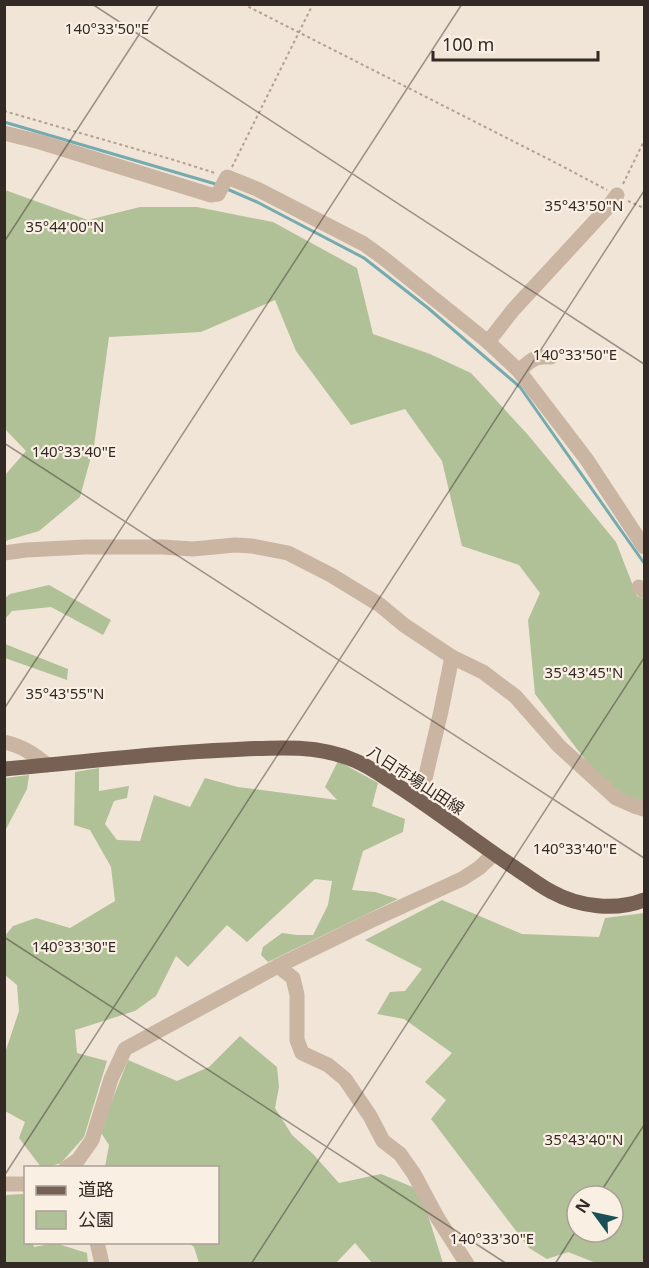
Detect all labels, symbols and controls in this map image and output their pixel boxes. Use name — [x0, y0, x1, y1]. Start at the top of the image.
text: 140°33'50"E — [65, 18, 149, 38]
scale bar — [433, 24, 598, 62]
text: 100 m — [442, 32, 494, 56]
text: 35°43'50"N — [545, 195, 623, 215]
text: 35°44'00"N — [26, 216, 104, 236]
text: 140°33'50"E — [533, 344, 617, 364]
text: 140°33'40"E — [32, 441, 116, 461]
text: 35°43'45"N — [545, 662, 623, 682]
text: 35°43'55"N — [26, 683, 104, 703]
street label: 八日市場山田線 — [363, 740, 469, 820]
text: 140°33'40"E — [533, 838, 617, 858]
text: 140°33'30"E — [32, 936, 116, 956]
text: 35°43'40"N — [545, 1129, 623, 1149]
legend — [24, 1166, 219, 1244]
text: 道路 — [78, 1177, 114, 1201]
north arrow — [565, 1184, 625, 1244]
text: N — [570, 1194, 595, 1217]
text: 公園 — [78, 1207, 114, 1231]
text: 140°33'30"E — [450, 1228, 534, 1248]

